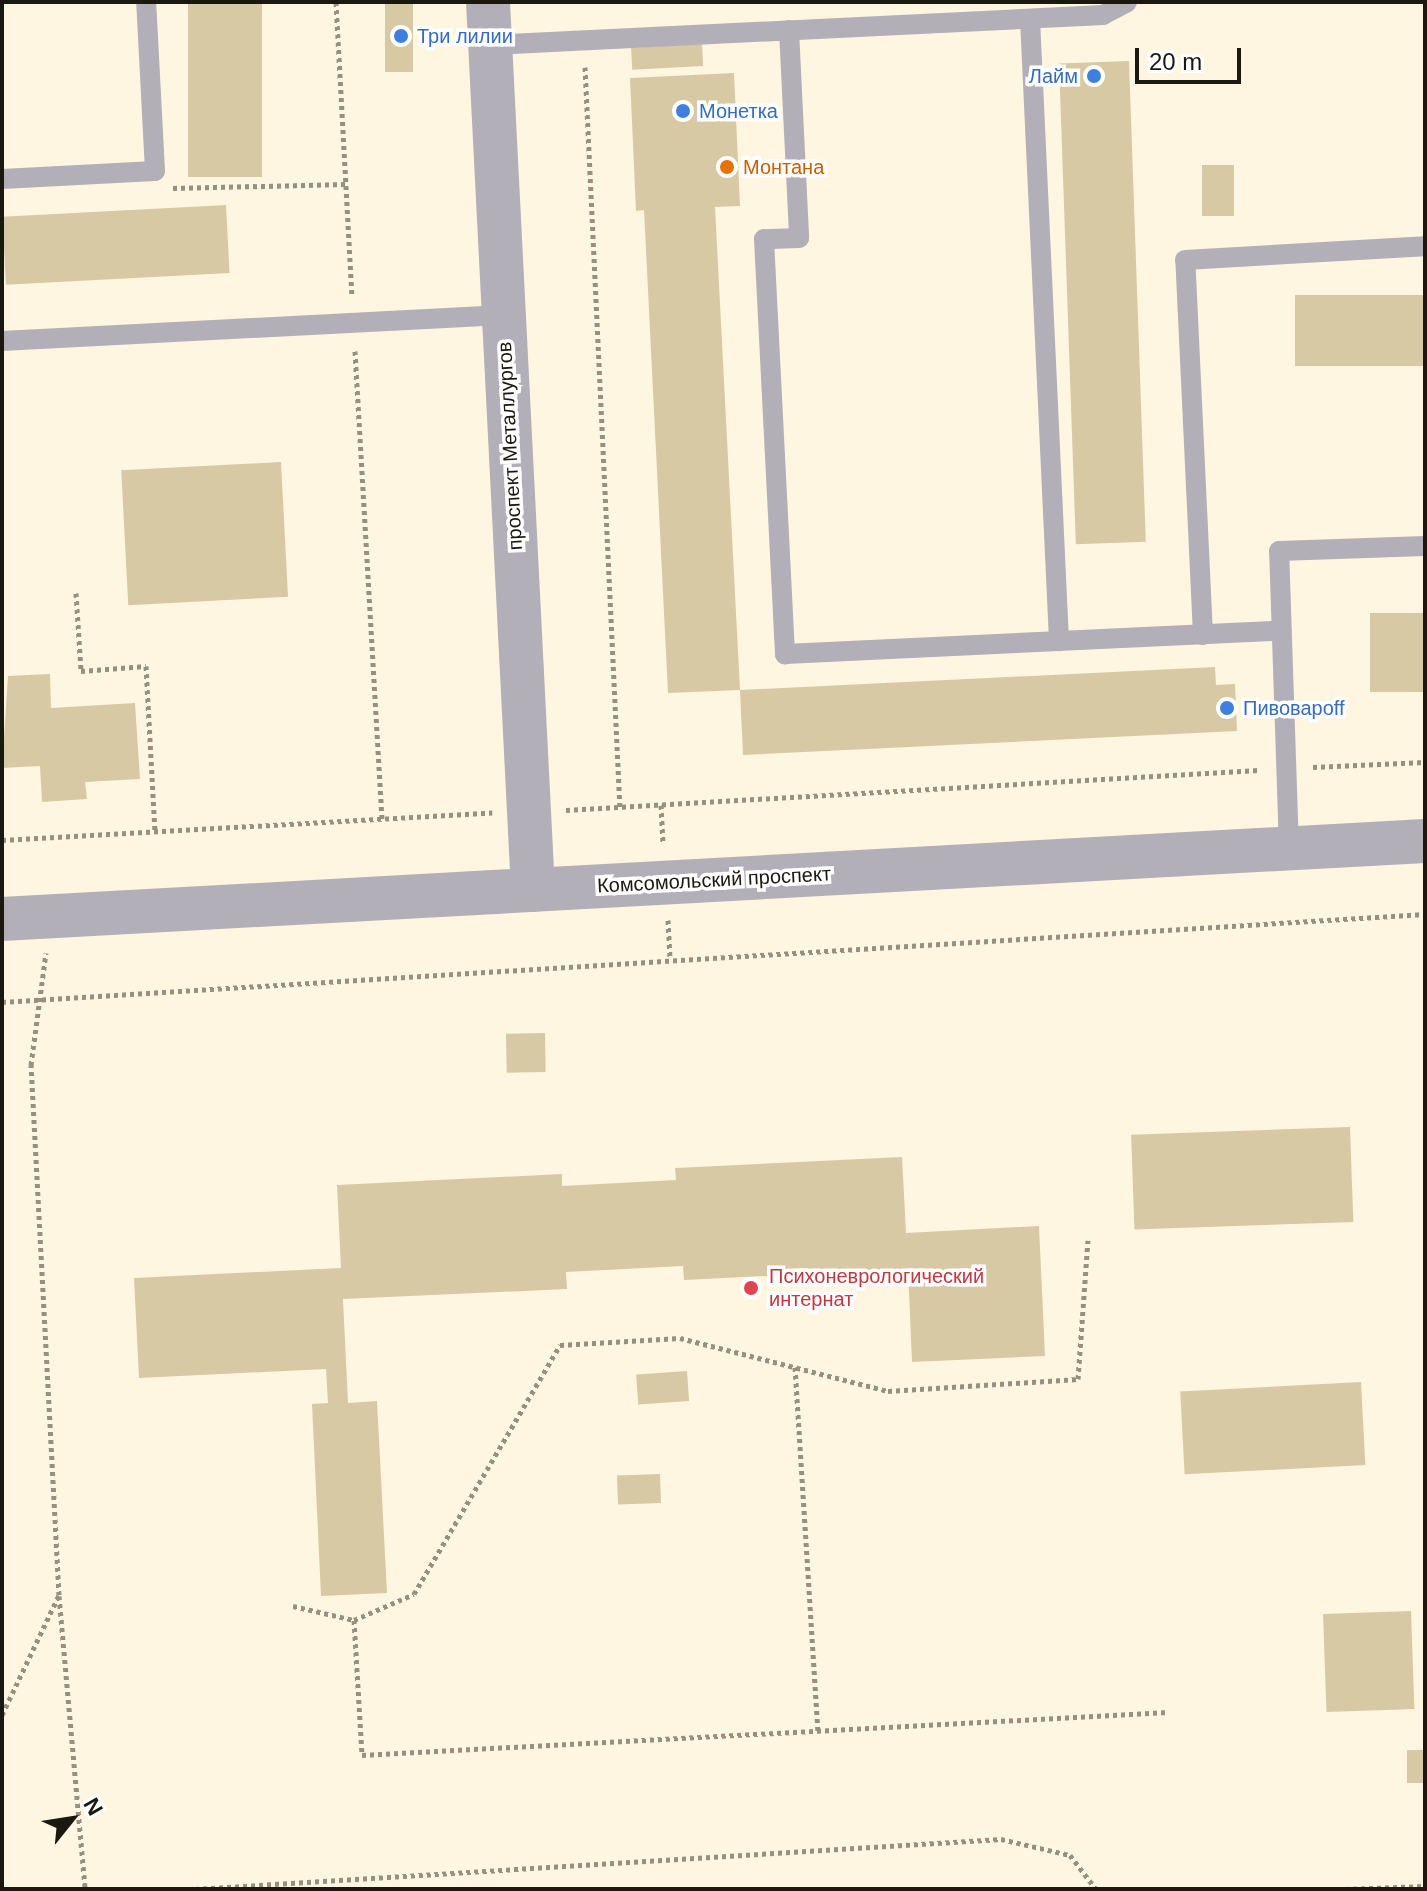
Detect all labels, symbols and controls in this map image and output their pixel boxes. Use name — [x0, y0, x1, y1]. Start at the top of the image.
place label: Три лилии — [417, 24, 513, 48]
marker: Три лилии — [392, 27, 410, 45]
scale bar — [1139, 32, 1245, 82]
text: 20 m — [1149, 48, 1202, 75]
place label: Лайм — [1029, 64, 1078, 88]
marker: Лайм — [1085, 67, 1103, 85]
place label: Монетка — [699, 99, 778, 123]
marker: Монетка — [674, 102, 692, 120]
place label: Монтана — [743, 155, 824, 179]
marker: Монтана — [718, 158, 736, 176]
street label: проспект Металлургов — [493, 341, 527, 551]
place label: Пивовароff — [1243, 696, 1345, 720]
marker: Пивовароff — [1218, 699, 1236, 717]
street label: Комсомольский проспект — [596, 862, 832, 898]
place label: Психоневрологический интернат — [769, 1264, 984, 1311]
marker: Психоневрологический интернат — [740, 1277, 762, 1299]
north arrow — [32, 1779, 112, 1859]
text: N — [78, 1794, 108, 1820]

